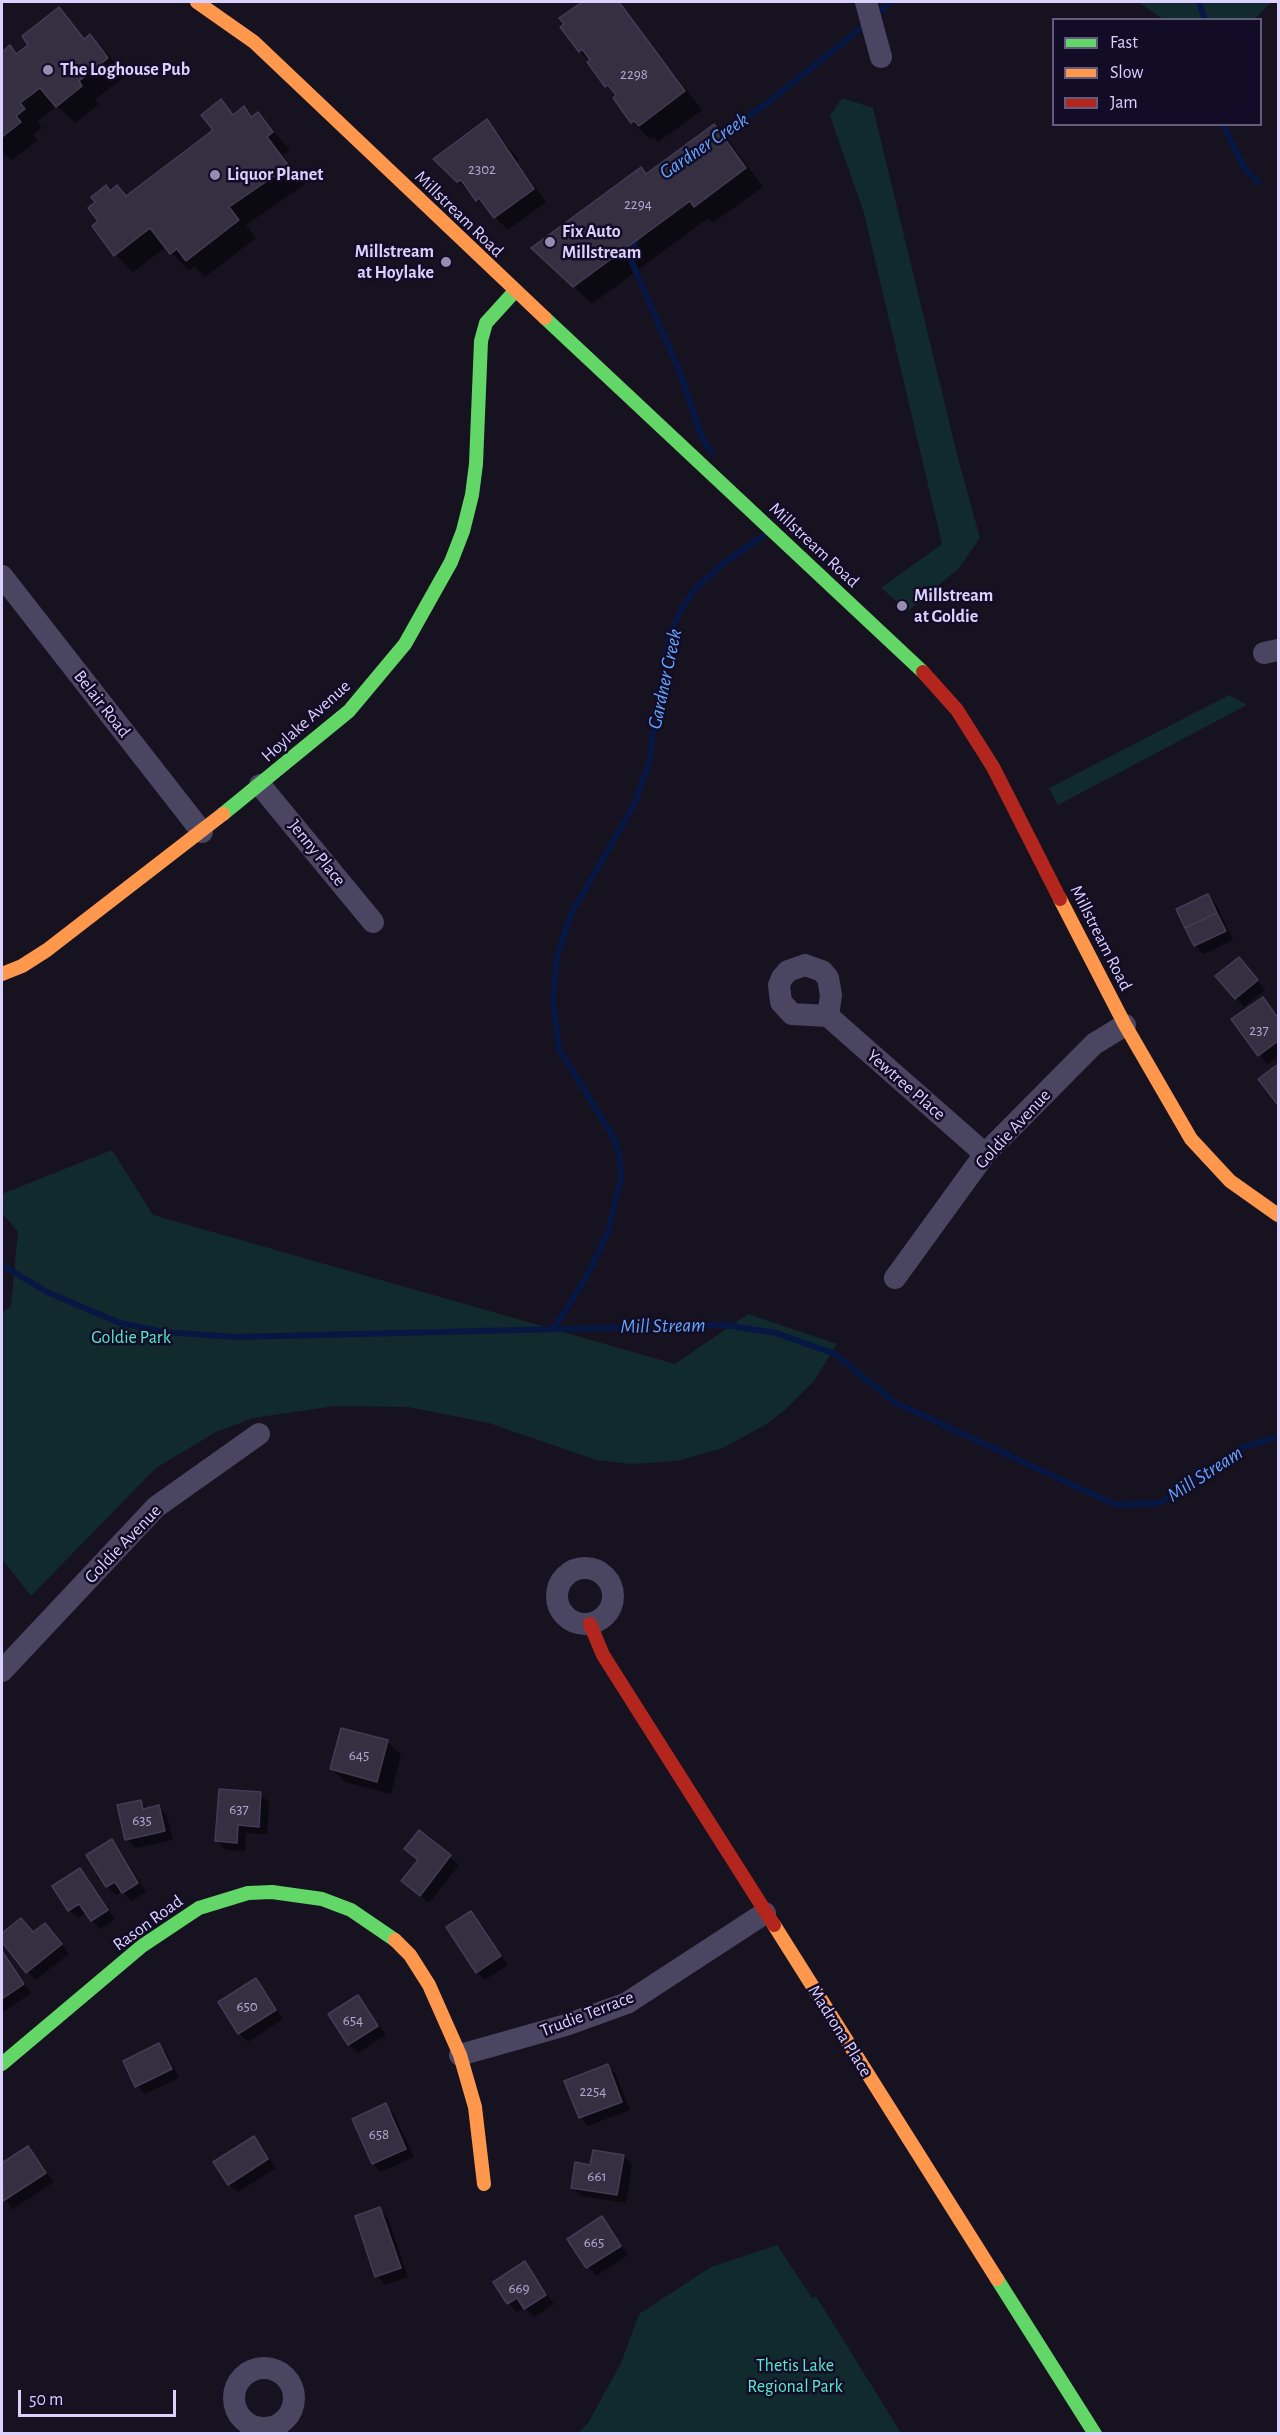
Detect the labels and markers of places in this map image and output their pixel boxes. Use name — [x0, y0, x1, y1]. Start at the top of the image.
place label: The Loghouse Pub — [60, 59, 190, 81]
marker: The Loghouse Pub — [41, 63, 55, 77]
place label: Liquor Planet — [227, 164, 323, 186]
marker: Liquor Planet — [208, 168, 222, 182]
place label: Fix Auto Millstream — [562, 221, 641, 264]
marker: Fix Auto Millstream — [543, 235, 557, 249]
place label: Millstream at Hoylake — [355, 241, 434, 284]
marker: Millstream at Hoylake — [439, 255, 453, 269]
place label: Millstream at Goldie — [914, 585, 993, 628]
marker: Millstream at Goldie — [895, 599, 909, 613]

